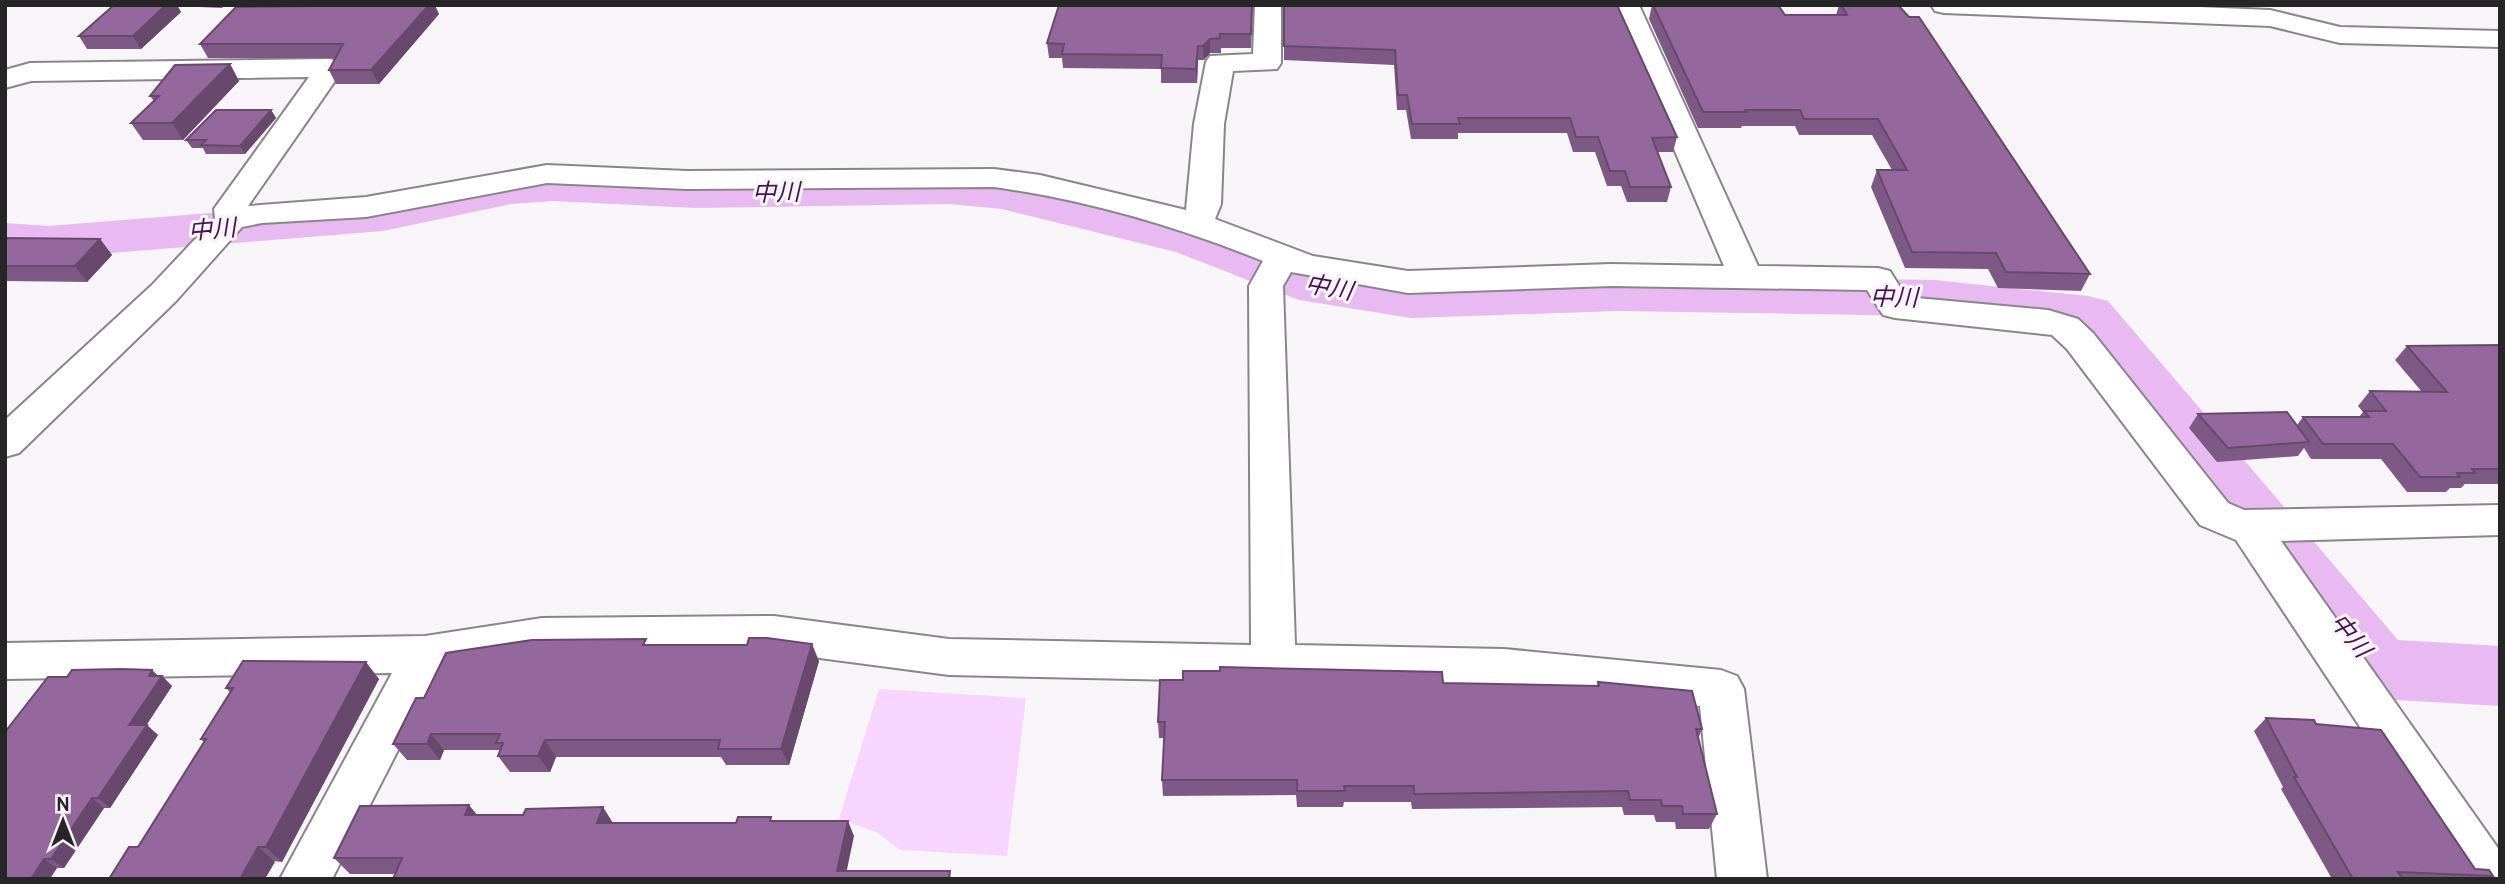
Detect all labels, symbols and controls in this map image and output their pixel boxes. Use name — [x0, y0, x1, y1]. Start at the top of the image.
water label: 中川 — [752, 177, 803, 207]
water label: 中川 — [187, 212, 240, 246]
water label: 中川 — [1303, 269, 1358, 306]
water label: 中川 — [1870, 282, 1921, 312]
water label: 中川 — [2325, 607, 2379, 665]
north arrow — [28, 786, 98, 856]
text: N — [56, 793, 70, 816]

